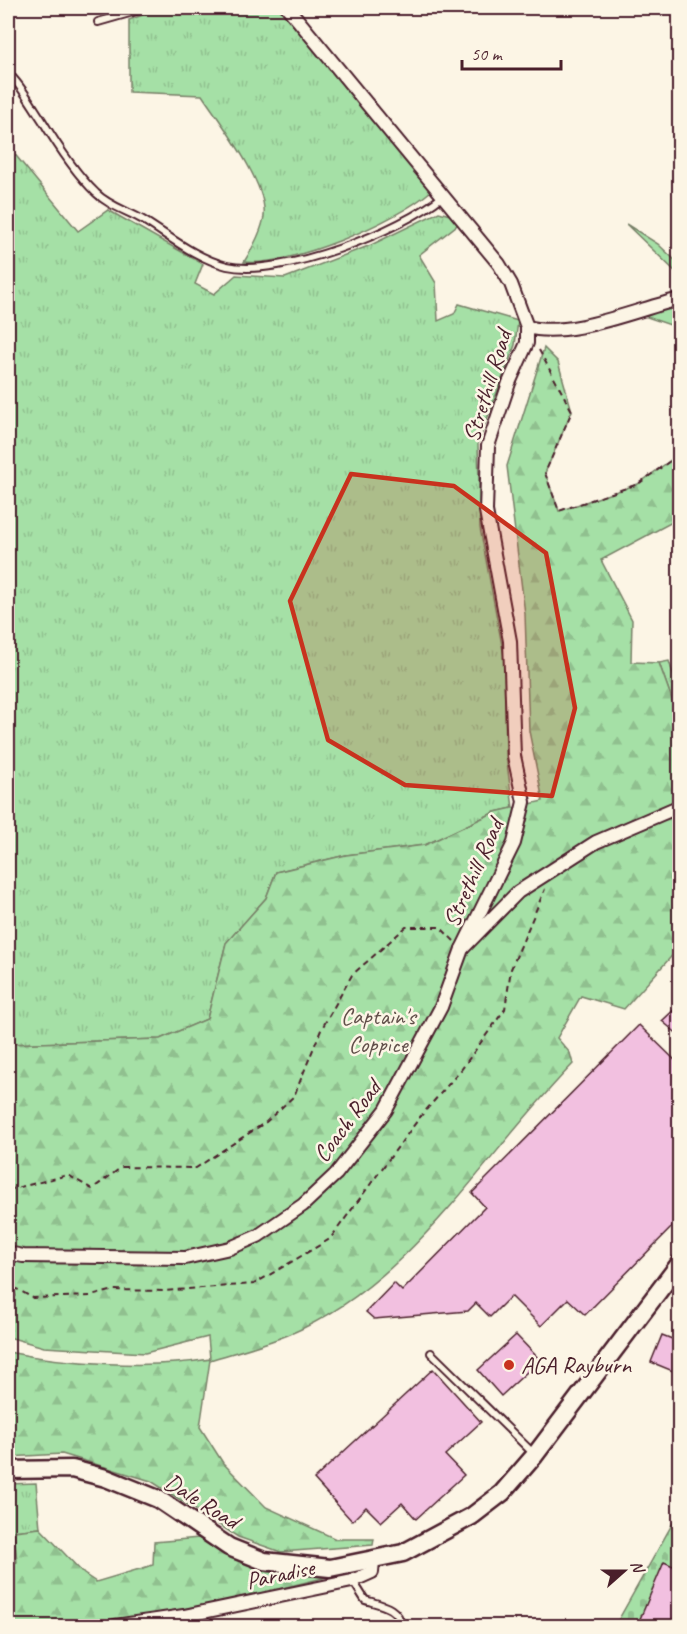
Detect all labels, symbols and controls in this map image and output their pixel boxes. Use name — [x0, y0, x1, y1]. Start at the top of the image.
scale bar — [462, 33, 561, 71]
text: 50 m — [471, 43, 504, 65]
street label: Strethill Road — [456, 323, 519, 445]
street label: Strethill Road — [436, 811, 512, 932]
park label: Captain's Coppice — [341, 1001, 418, 1059]
street label: Coach Road — [306, 1071, 390, 1168]
place label: AGA Rayburn — [521, 1350, 632, 1380]
marker: AGA Rayburn — [502, 1358, 516, 1372]
street label: Dale Road — [159, 1466, 248, 1537]
north arrow — [594, 1541, 654, 1601]
street label: Paradise — [243, 1552, 319, 1596]
text: N — [626, 1558, 649, 1577]

